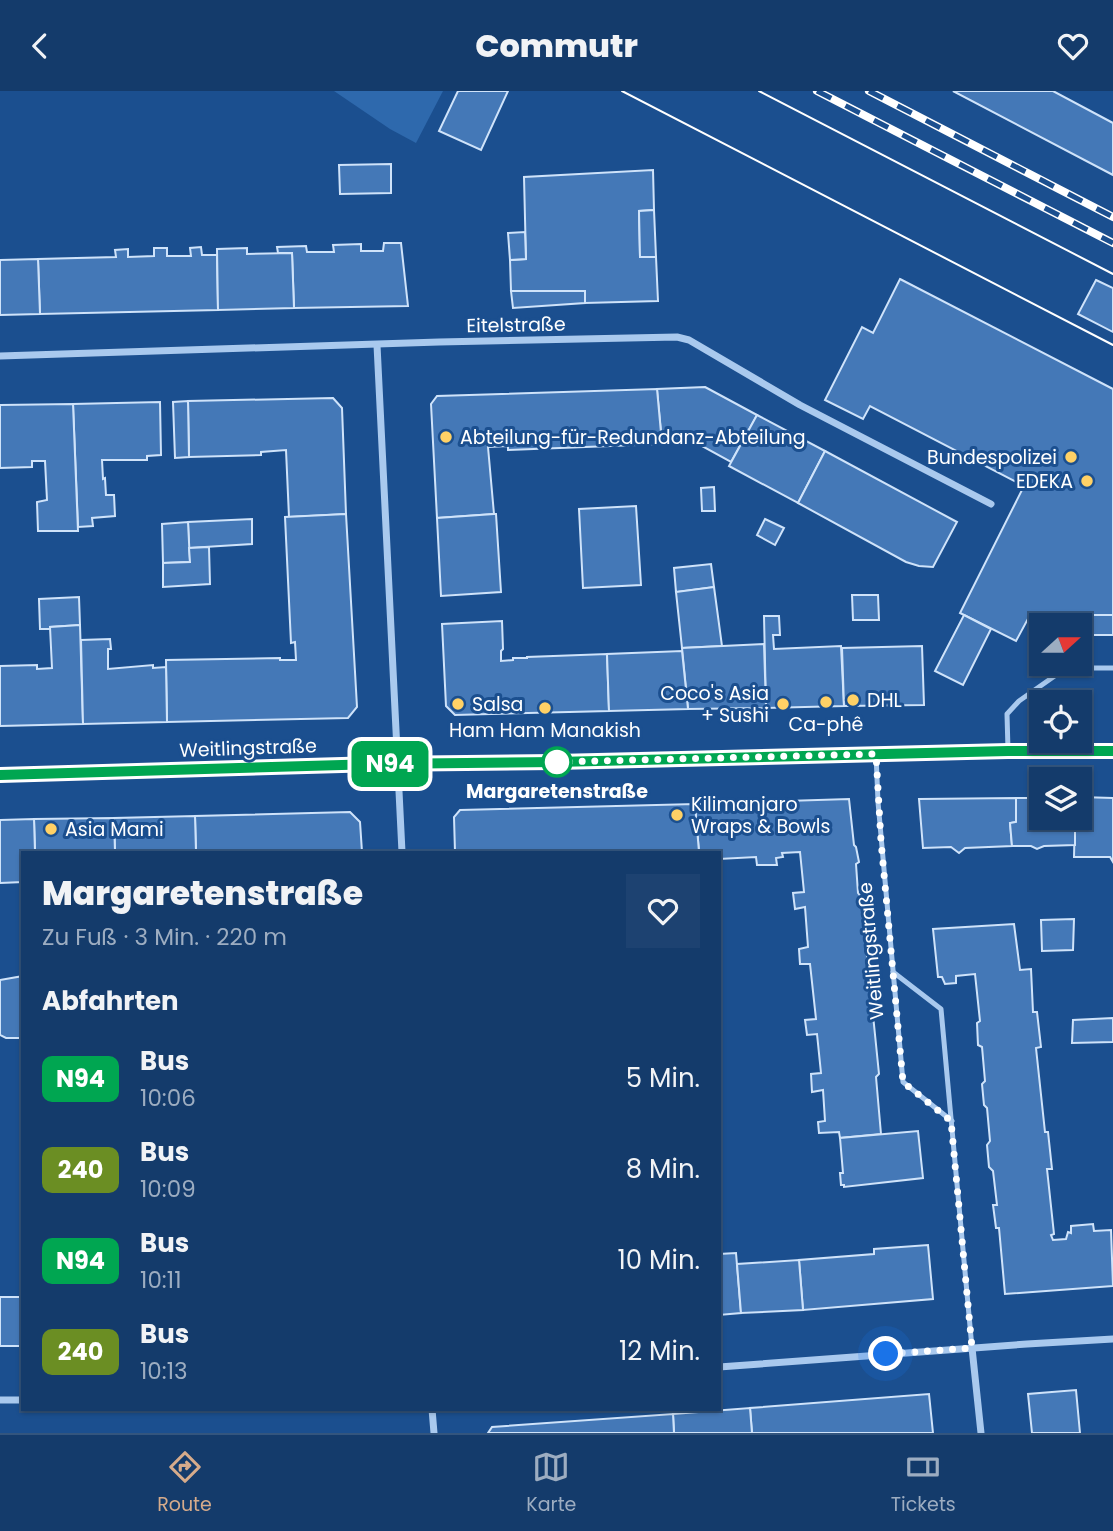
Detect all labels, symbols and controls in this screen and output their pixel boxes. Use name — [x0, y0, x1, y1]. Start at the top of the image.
text: Commutr — [475, 23, 638, 68]
icon: back — [21, 27, 59, 65]
icon: heart — [1054, 27, 1092, 65]
street label: Eitelstraße — [466, 311, 566, 339]
place label: Abteilung-für-Redundanz-Abteilung — [460, 424, 806, 451]
marker: Abteilung-für-Redundanz-Abteilung — [438, 429, 454, 445]
place label: Bundespolizei — [927, 444, 1057, 471]
marker: Bundespolizei — [1063, 449, 1079, 465]
place label: EDEKA — [1016, 468, 1073, 495]
marker: EDEKA — [1079, 473, 1095, 489]
north arrow — [1029, 613, 1092, 675]
map controls — [1029, 613, 1092, 830]
place label: Coco's Asia + Sushi — [660, 680, 769, 729]
place label: DHL — [867, 687, 902, 714]
button: locate — [1029, 690, 1092, 753]
place label: Salsa — [472, 691, 523, 718]
marker: DHL — [845, 692, 861, 708]
marker: Ca-phê — [818, 694, 834, 710]
marker: Salsa — [450, 696, 466, 712]
marker: Coco's Asia + Sushi — [775, 696, 791, 712]
marker: Ham Ham Manakish — [537, 700, 553, 716]
place label: Ca-phê — [789, 711, 863, 738]
place label: Ham Ham Manakish — [449, 717, 641, 744]
street label: Weitlingstraße — [179, 732, 317, 764]
line badge: N94 — [350, 741, 430, 787]
text: N94 — [365, 747, 415, 780]
marker: Margaretenstraße — [542, 747, 572, 777]
button: layers — [1029, 767, 1092, 830]
place label: Margaretenstraße — [466, 778, 648, 805]
place label: Kilimanjaro Wraps & Bowls — [691, 791, 830, 840]
marker: Kilimanjaro Wraps & Bowls — [669, 807, 685, 823]
place label: Asia Mami — [65, 816, 164, 843]
marker: Asia Mami — [43, 821, 59, 837]
text: Margaretenstraße — [42, 870, 363, 917]
button: heart — [626, 874, 700, 948]
street label: Weitlingstraße — [852, 881, 890, 1021]
text: Zu Fuß · 3 Min. · 220 m — [42, 921, 287, 953]
text: Abfahrten — [42, 983, 179, 1019]
text: Bus — [140, 1043, 189, 1079]
text: 5 Min. — [626, 1060, 700, 1096]
text: N94 — [56, 1062, 105, 1095]
text: 10:06 — [140, 1082, 196, 1114]
text: Bus — [140, 1134, 189, 1170]
text: 8 Min. — [626, 1151, 700, 1187]
text: 240 — [58, 1153, 103, 1186]
text: 10:09 — [140, 1173, 196, 1205]
text: Bus — [140, 1225, 189, 1261]
text: 10 Min. — [618, 1242, 700, 1278]
text: N94 — [56, 1244, 105, 1277]
text: 10:11 — [140, 1264, 182, 1296]
text: Bus — [140, 1316, 189, 1352]
text: 12 Min. — [619, 1333, 700, 1369]
text: 240 — [58, 1335, 103, 1368]
your location — [868, 1336, 903, 1371]
text: 10:13 — [140, 1355, 188, 1387]
tab: Route — [157, 1448, 212, 1519]
tab: Karte — [526, 1448, 576, 1519]
tab: Tickets — [891, 1448, 956, 1519]

